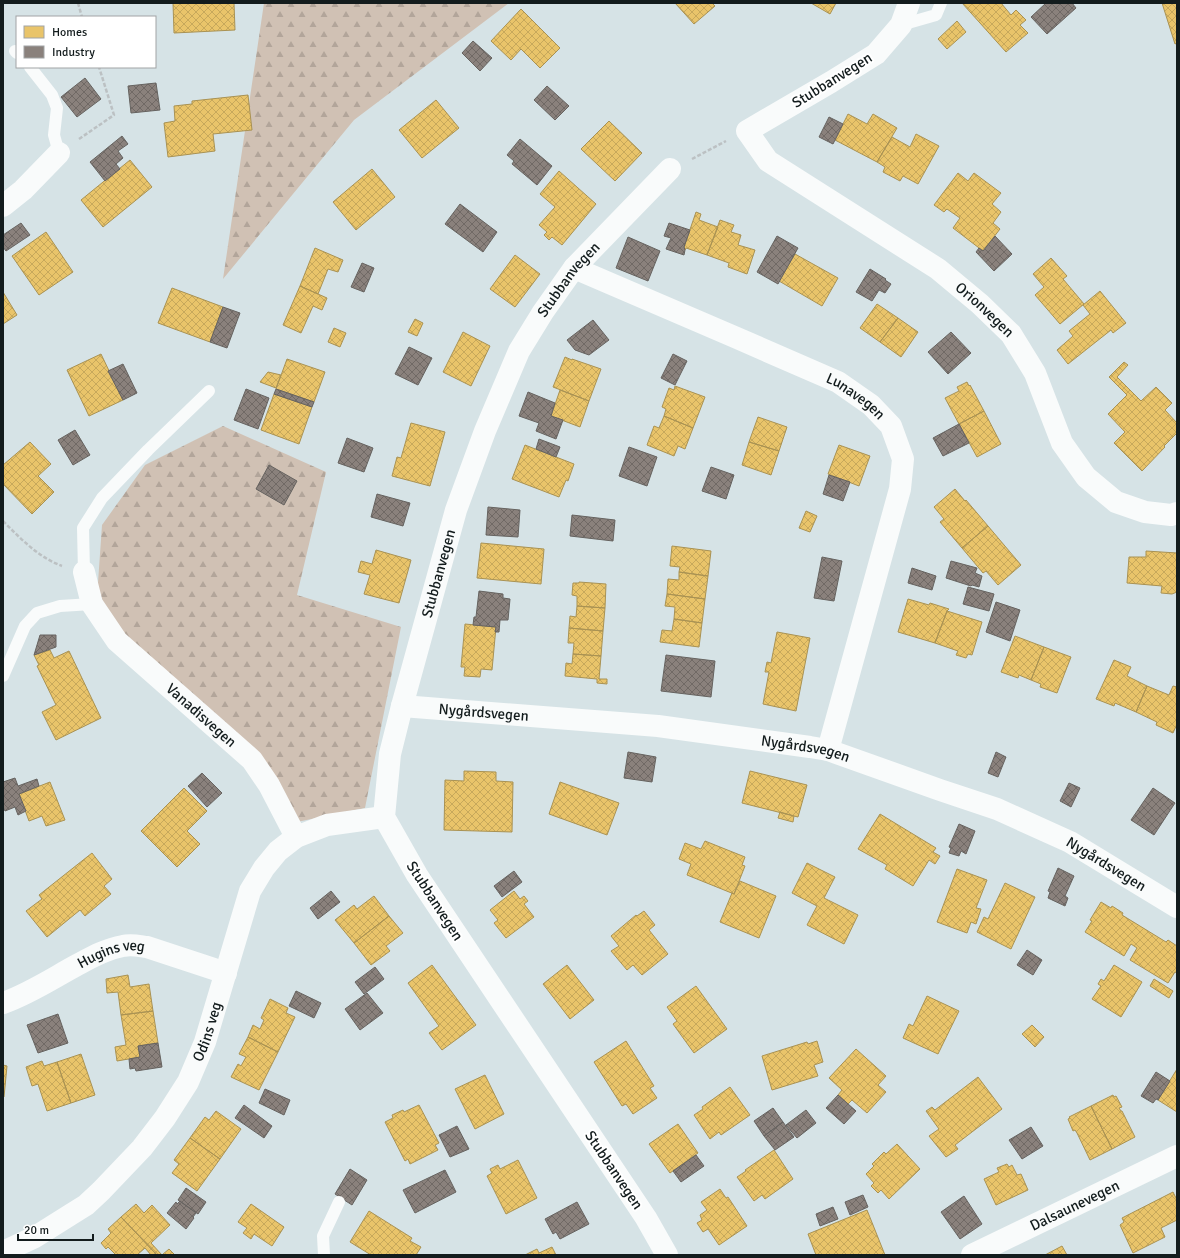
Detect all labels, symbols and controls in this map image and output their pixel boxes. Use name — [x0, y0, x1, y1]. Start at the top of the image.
legend — [16, 16, 156, 68]
text: Homes — [52, 25, 87, 40]
text: Industry — [52, 45, 95, 60]
street label: Stubbanvegen — [789, 48, 875, 112]
street label: Stubbanvegen — [533, 238, 603, 321]
street label: Orionvegen — [952, 278, 1018, 341]
street label: Lunavegen — [823, 369, 889, 423]
street label: Stubbanvegen — [418, 527, 459, 620]
street label: Vanadisvegen — [162, 680, 240, 751]
street label: Nygårdsvegen — [438, 700, 529, 725]
street label: Nygårdsvegen — [760, 731, 852, 766]
street label: Nygårdsvegen — [1063, 833, 1150, 895]
street label: Stubbanvegen — [403, 858, 467, 944]
street label: Hugins veg — [74, 936, 146, 972]
street label: Odins veg — [189, 1000, 226, 1064]
street label: Stubbanvegen — [581, 1127, 647, 1213]
street label: Dalsaunevegen — [1027, 1176, 1122, 1235]
scale bar — [18, 1216, 93, 1242]
text: 20 m — [24, 1223, 49, 1238]

